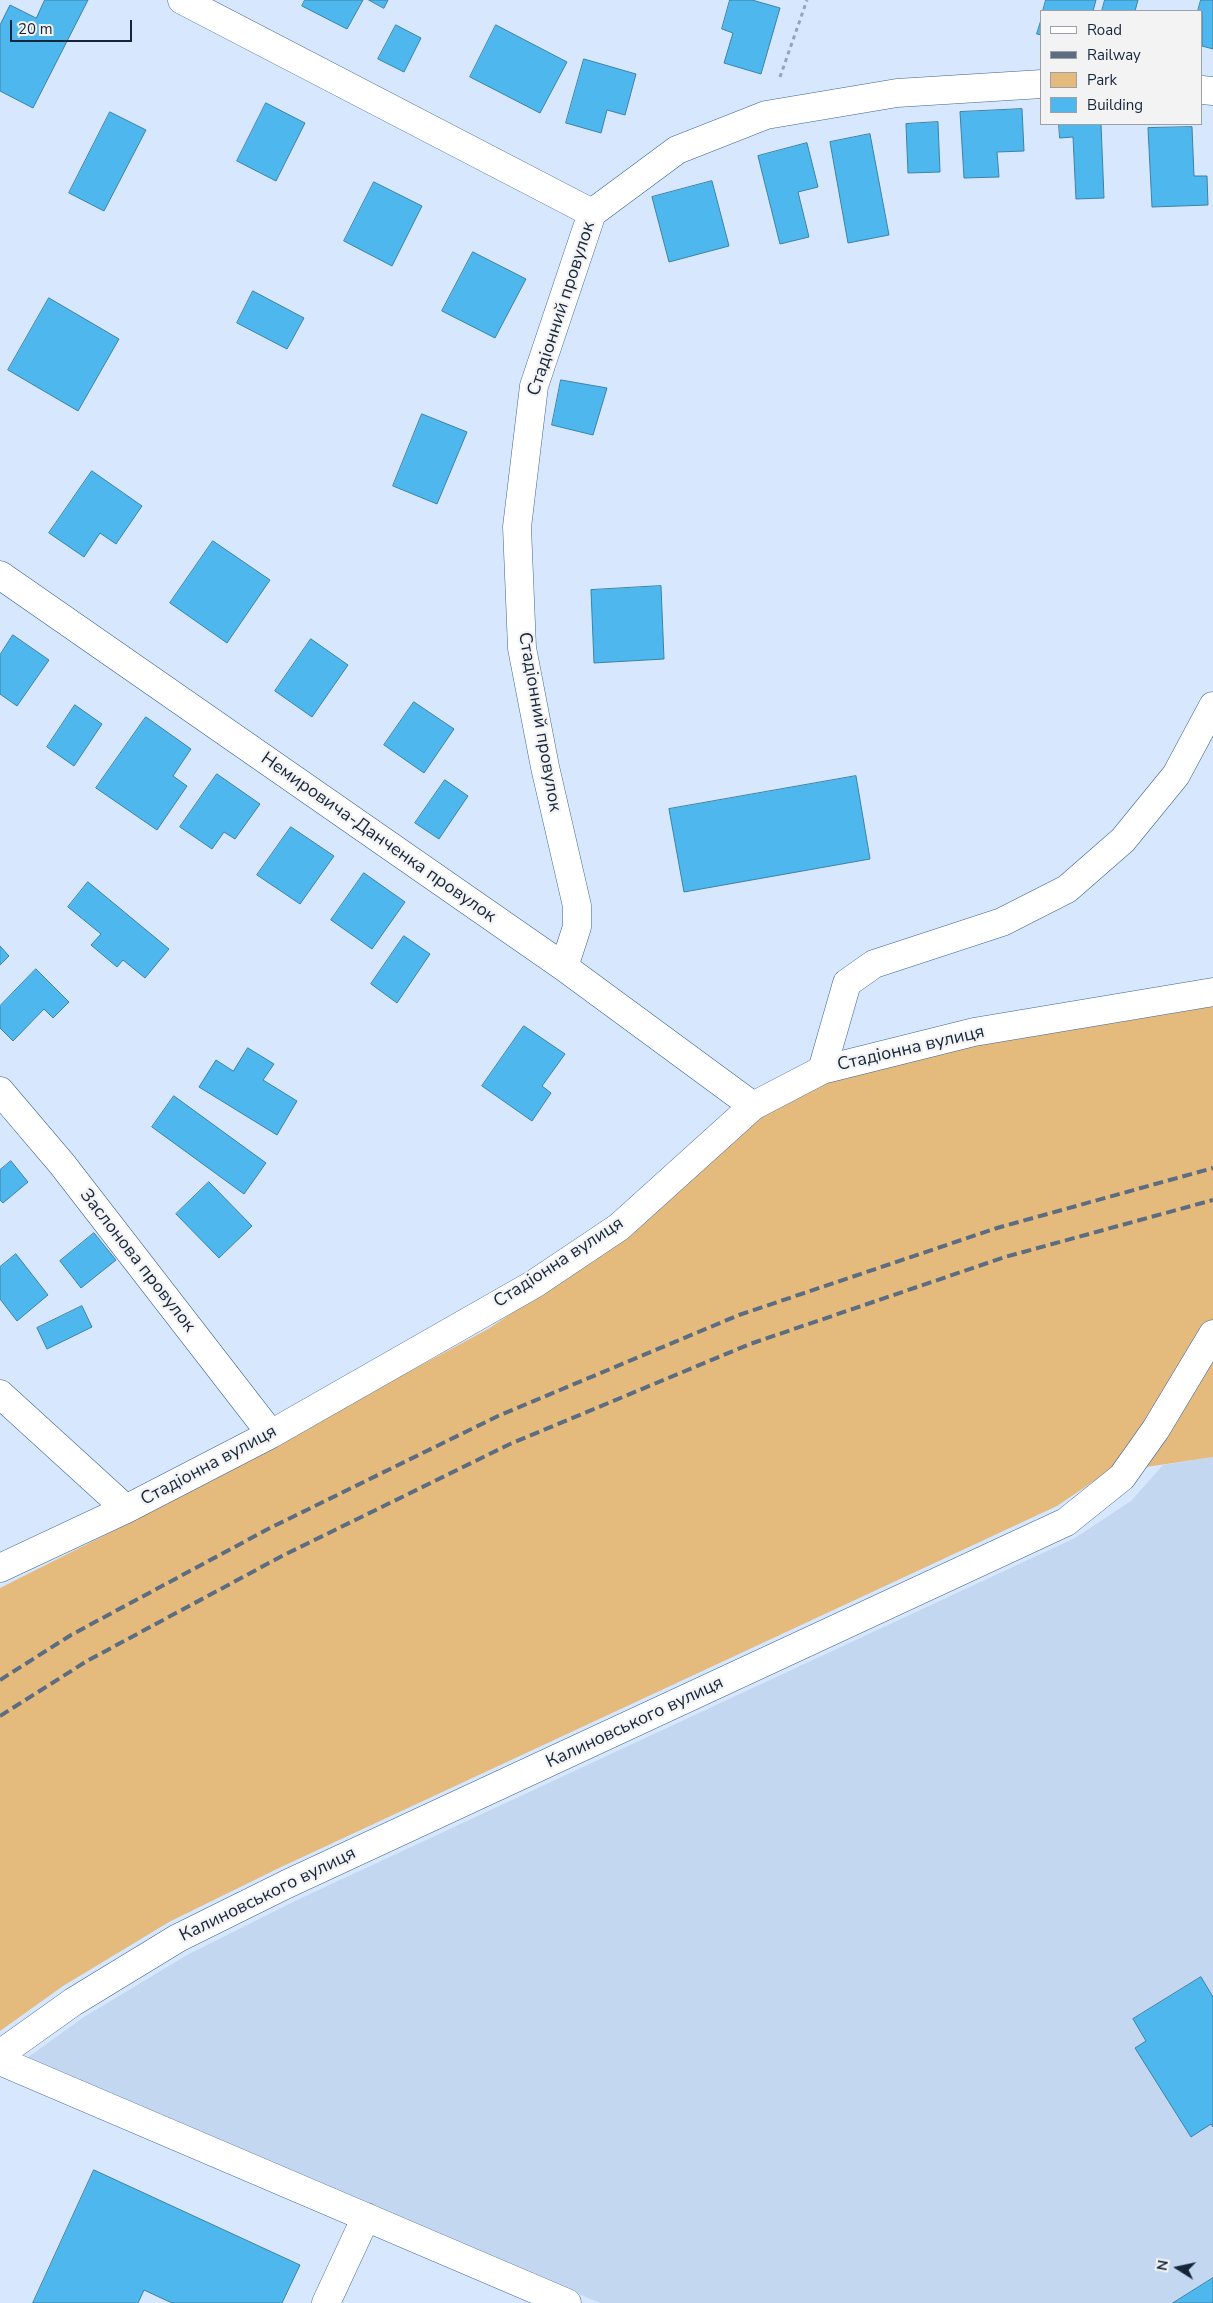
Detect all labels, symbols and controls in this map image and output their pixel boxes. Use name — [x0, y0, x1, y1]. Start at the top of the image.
scale bar — [12, 10, 135, 42]
legend — [1040, 10, 1203, 125]
text: 20 m — [18, 19, 53, 39]
text: Road — [1087, 20, 1122, 40]
text: Railway — [1087, 45, 1141, 65]
text: Park — [1087, 70, 1117, 90]
text: Building — [1087, 95, 1143, 115]
street label: Стадіонний провулок — [524, 219, 600, 399]
street label: Стадіонний провулок — [513, 631, 565, 813]
street label: Немировича-Данченка провулок — [256, 748, 500, 928]
street label: Стадіонна вулиця — [835, 1022, 987, 1076]
street label: Заслонова провулок — [75, 1185, 199, 1337]
street label: Стадіонна вулиця — [490, 1213, 628, 1313]
street label: Стадіонна вулиця — [137, 1421, 281, 1511]
street label: Калиновського вулиця — [543, 1672, 727, 1774]
street label: Калиновського вулиця — [176, 1843, 360, 1947]
north arrow — [1153, 2243, 1203, 2293]
text: N — [1152, 2259, 1173, 2272]

